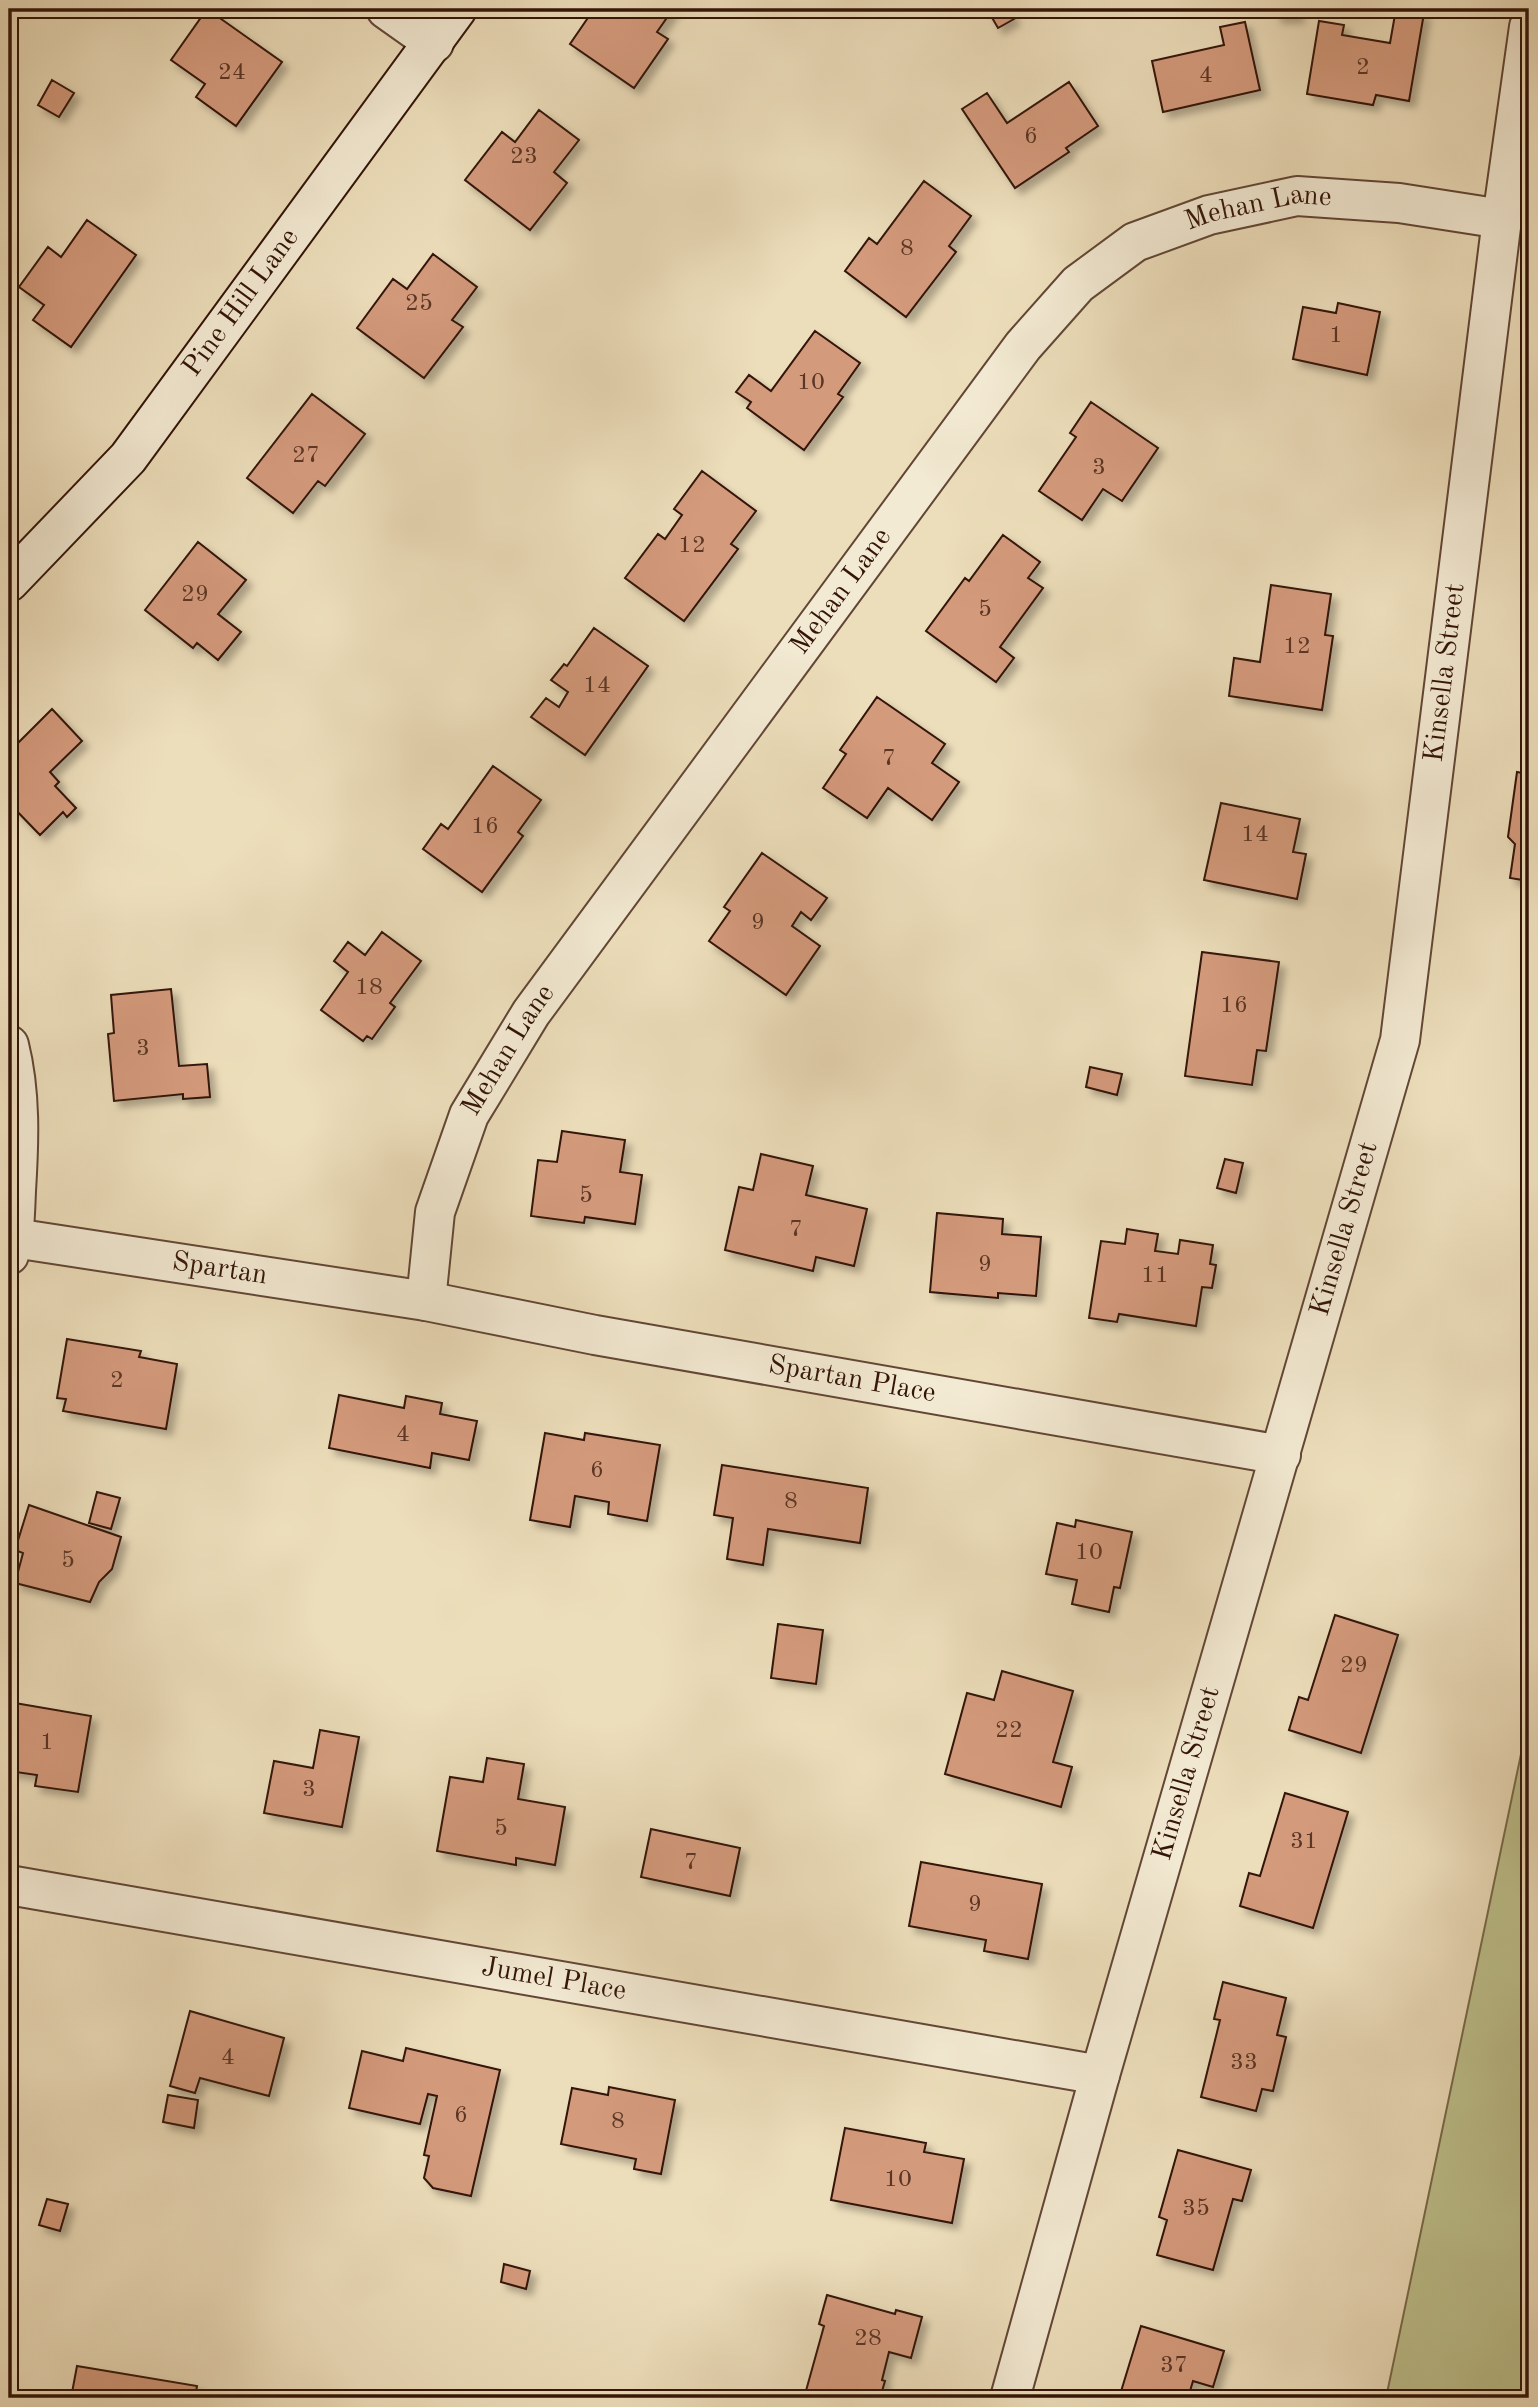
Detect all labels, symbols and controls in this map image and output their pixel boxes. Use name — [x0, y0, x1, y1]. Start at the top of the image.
house number: 2 — [1356, 56, 1370, 80]
house number: 24 — [218, 61, 246, 85]
house number: 4 — [1199, 64, 1213, 88]
house number: 6 — [1024, 125, 1038, 149]
house number: 23 — [510, 145, 538, 169]
street label: Mehan Lane — [1181, 181, 1332, 237]
street label: Pine Hill Lane — [178, 224, 305, 382]
house number: 8 — [900, 237, 914, 261]
house number: 25 — [405, 292, 433, 316]
house number: 1 — [1329, 324, 1343, 348]
house number: 10 — [797, 371, 825, 395]
house number: 27 — [292, 444, 320, 468]
house number: 3 — [1092, 456, 1106, 480]
street label: Mehan Lane — [786, 524, 897, 660]
house number: 12 — [678, 534, 706, 558]
street label: Kinsella Street — [1421, 582, 1471, 764]
house number: 29 — [181, 583, 209, 607]
house number: 5 — [978, 598, 992, 622]
house number: 12 — [1283, 635, 1311, 659]
house number: 14 — [583, 674, 611, 698]
house number: 7 — [882, 747, 896, 771]
house number: 16 — [471, 815, 499, 839]
house number: 14 — [1241, 823, 1269, 847]
house number: 9 — [751, 911, 765, 935]
house number: 18 — [355, 976, 383, 1000]
street label: Mehan Lane — [458, 980, 561, 1121]
house number: 16 — [1220, 994, 1248, 1018]
house number: 3 — [136, 1037, 150, 1061]
street label: Kinsella Street — [1307, 1139, 1384, 1319]
house number: 5 — [579, 1184, 593, 1208]
house number: 7 — [789, 1218, 803, 1242]
street label: Spartan — [170, 1248, 269, 1291]
house number: 9 — [978, 1253, 992, 1277]
house number: 11 — [1141, 1264, 1169, 1288]
street label: Spartan Place — [766, 1352, 938, 1408]
house number: 2 — [110, 1369, 124, 1393]
house number: 4 — [396, 1423, 410, 1447]
house number: 6 — [590, 1459, 604, 1483]
house number: 8 — [784, 1490, 798, 1514]
house number: 10 — [1075, 1541, 1103, 1565]
house number: 5 — [61, 1549, 75, 1573]
house number: 29 — [1340, 1654, 1368, 1678]
street label: Kinsella Street — [1149, 1683, 1226, 1864]
house number: 22 — [995, 1719, 1023, 1743]
house number: 1 — [40, 1731, 54, 1755]
house number: 3 — [302, 1778, 316, 1802]
house number: 5 — [494, 1817, 508, 1841]
house number: 31 — [1290, 1830, 1318, 1854]
house number: 7 — [684, 1851, 698, 1875]
house number: 9 — [968, 1893, 982, 1917]
street label: Jumel Place — [479, 1954, 628, 2006]
house number: 4 — [221, 2046, 235, 2070]
house number: 33 — [1230, 2051, 1258, 2075]
house number: 6 — [454, 2104, 468, 2128]
house number: 8 — [611, 2110, 625, 2134]
house number: 10 — [884, 2168, 912, 2192]
house number: 35 — [1182, 2197, 1210, 2221]
house number: 28 — [854, 2327, 882, 2351]
house number: 37 — [1160, 2354, 1188, 2378]

